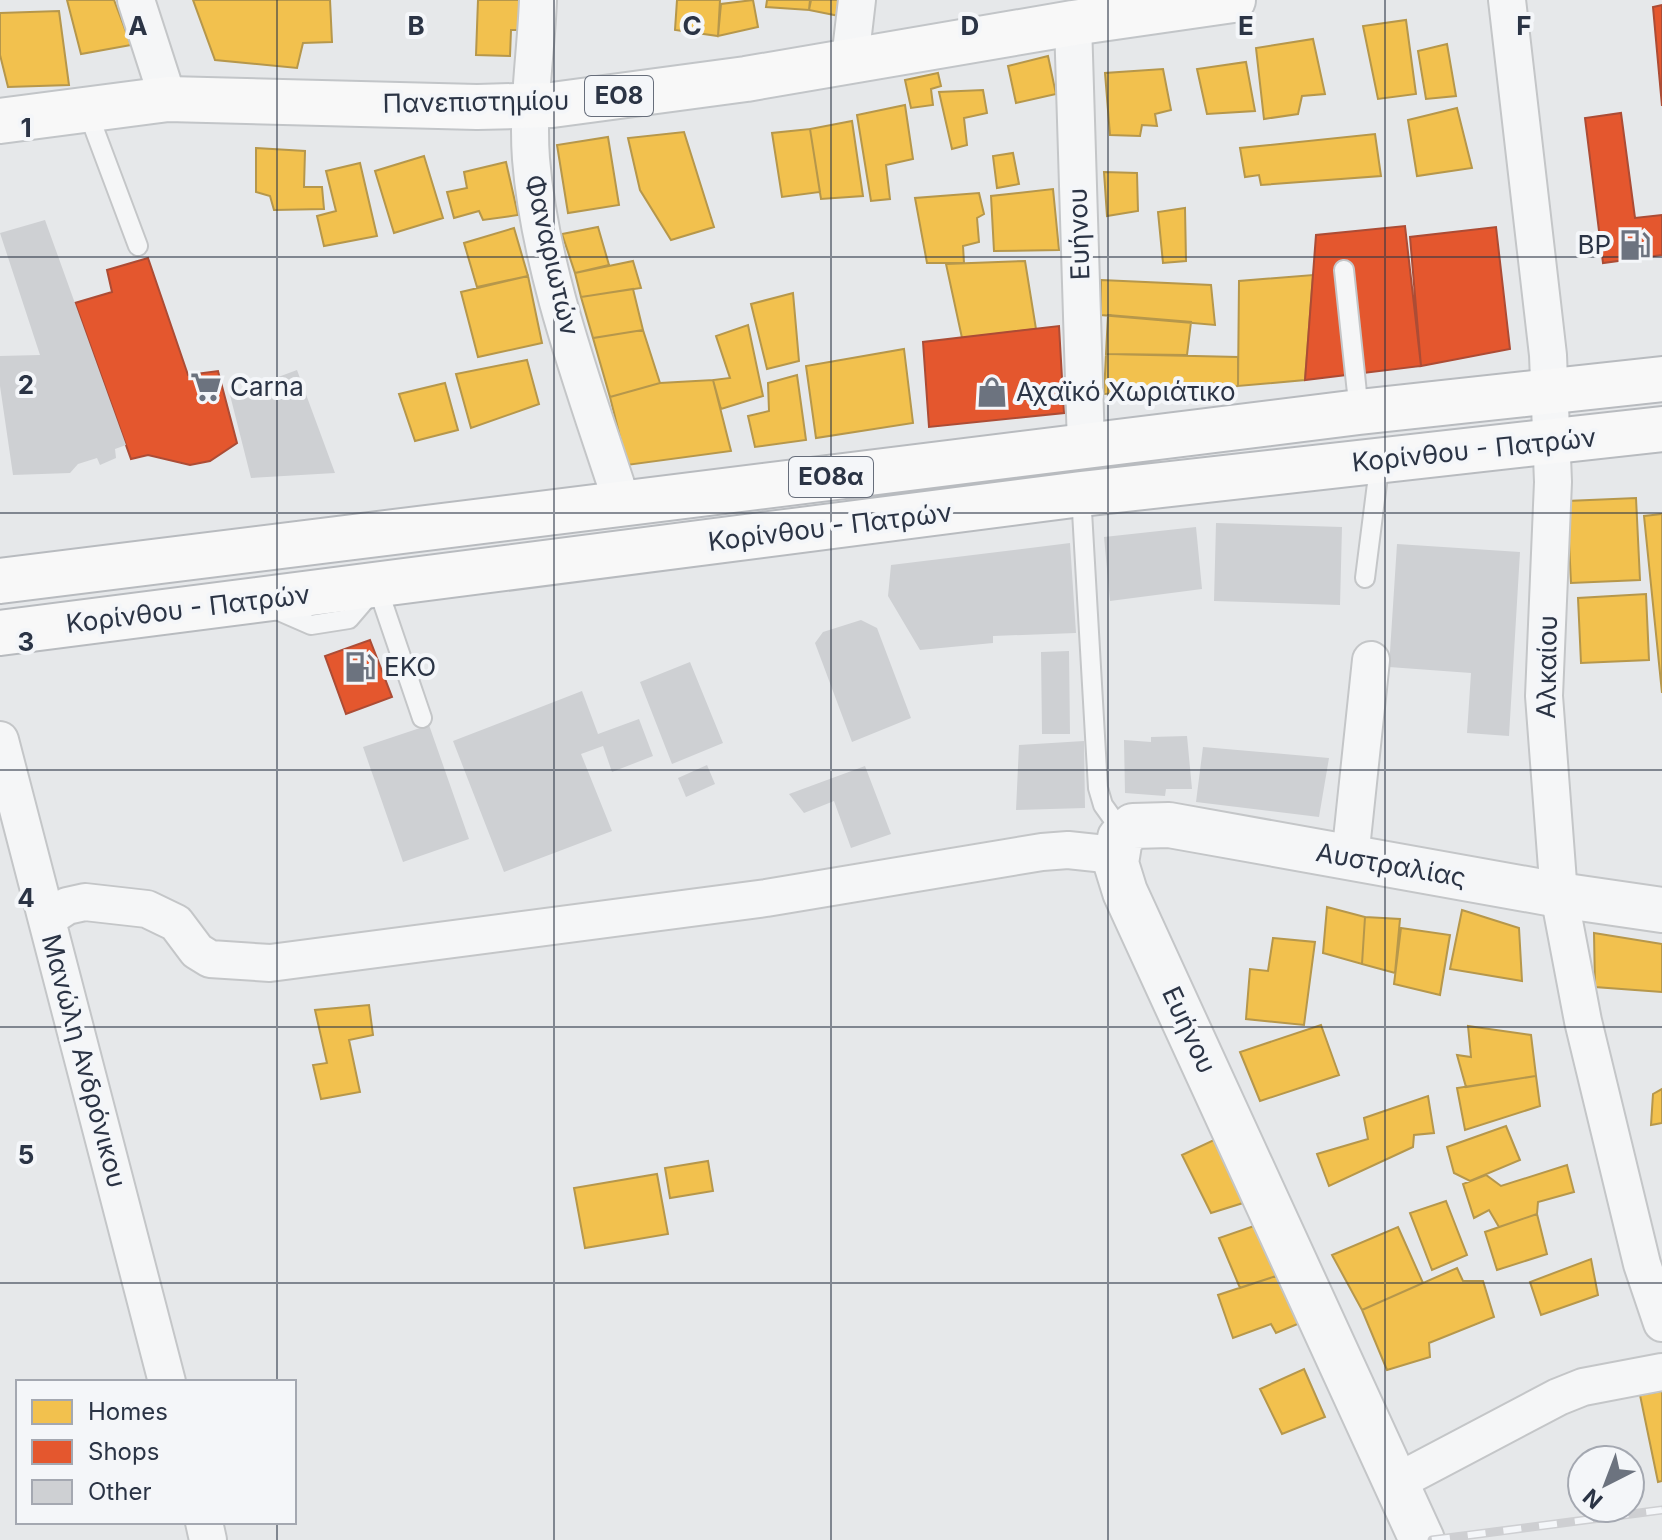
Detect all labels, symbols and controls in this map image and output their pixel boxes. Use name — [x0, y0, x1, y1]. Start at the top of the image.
text: A — [128, 10, 148, 41]
text: B — [407, 10, 425, 41]
text: C — [682, 10, 702, 41]
text: D — [961, 10, 979, 41]
text: E — [1238, 10, 1254, 41]
text: F — [1516, 10, 1532, 41]
road number: ΕΟ8 — [585, 76, 653, 116]
street label: Πανεπιστημίου — [382, 84, 570, 119]
text: 1 — [20, 112, 32, 143]
street label: Φαναριωτών — [519, 171, 586, 339]
street label: Ευήνου — [1061, 187, 1096, 281]
fuel station icon: BP — [1618, 228, 1652, 262]
place label: BP — [1577, 229, 1611, 260]
text: 2 — [18, 369, 34, 400]
supermarket icon: Carna — [189, 370, 223, 404]
place label: Carna — [230, 371, 304, 402]
shop icon: Αχαϊκό Χωριάτικο — [975, 375, 1009, 409]
place label: Αχαϊκό Χωριάτικο — [1016, 376, 1235, 407]
street label: Κορίνθου - Πατρών — [1350, 421, 1598, 478]
road number: ΕΟ8α — [789, 457, 873, 497]
street label: Κορίνθου - Πατρών — [706, 496, 954, 557]
street label: Κορίνθου - Πατρών — [64, 578, 312, 639]
street label: Αλκαίου — [1530, 615, 1563, 719]
text: 3 — [18, 626, 34, 657]
fuel station icon: EKO — [343, 650, 377, 684]
place label: EKO — [384, 651, 436, 682]
street label: Αυστραλίας — [1314, 836, 1468, 893]
text: 4 — [17, 882, 35, 913]
street label: Μανώλη Ανδρόνικου — [36, 931, 133, 1191]
street label: Ευήνου — [1156, 982, 1223, 1078]
text: 5 — [18, 1139, 34, 1170]
legend — [16, 1380, 296, 1524]
text: Homes — [88, 1397, 168, 1426]
text: Shops — [88, 1437, 159, 1466]
north arrow — [1566, 1444, 1646, 1524]
text: Other — [88, 1477, 151, 1506]
text: N — [1578, 1484, 1608, 1514]

